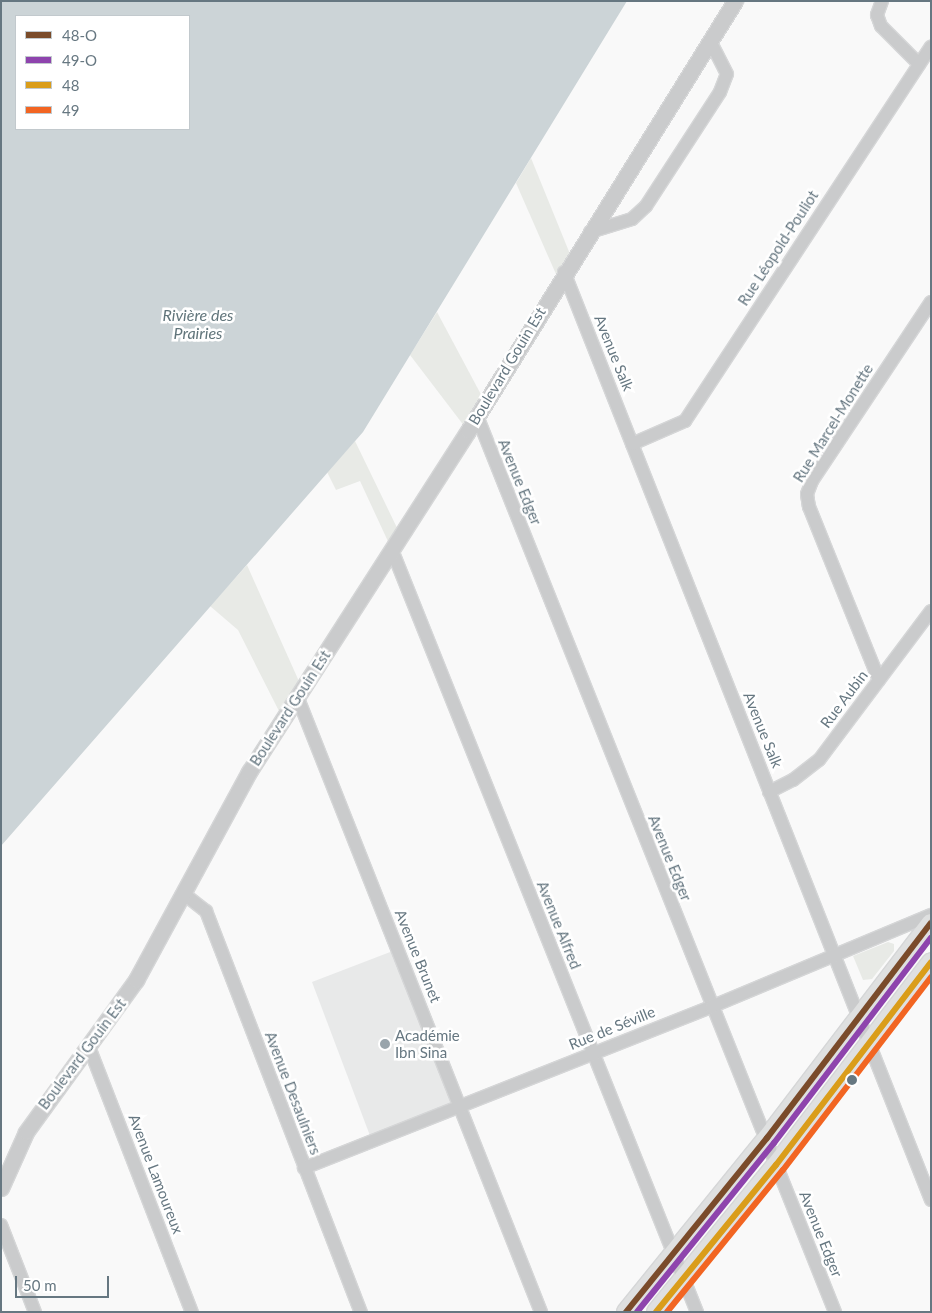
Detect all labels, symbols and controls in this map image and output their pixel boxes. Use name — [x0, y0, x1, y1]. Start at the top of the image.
legend — [15, 15, 190, 130]
text: 48-O — [62, 26, 97, 44]
text: 49-O — [62, 51, 97, 69]
text: 48 — [62, 76, 79, 94]
text: 49 — [62, 101, 79, 119]
street label: Rue Léopold-Pouliot — [734, 187, 822, 309]
street label: Boulevard Gouin Est — [465, 304, 549, 428]
water label: Rivière des Prairies — [163, 305, 233, 343]
street label: Avenue Salk — [591, 312, 637, 394]
street label: Rue Marcel-Monette — [789, 361, 877, 485]
street label: Avenue Edger — [495, 436, 545, 528]
street label: Boulevard Gouin Est — [246, 647, 334, 769]
street label: Rue Aubin — [816, 666, 872, 732]
street label: Avenue Salk — [740, 689, 786, 771]
street label: Avenue Edger — [645, 812, 695, 904]
street label: Avenue Alfred — [533, 878, 585, 972]
street label: Avenue Brunet — [391, 907, 445, 1005]
street label: Boulevard Gouin Est — [34, 995, 130, 1113]
street label: Rue de Séville — [566, 1003, 658, 1053]
place label: Académie Ibn Sina — [395, 1026, 460, 1061]
street label: Avenue Desaulniers — [261, 1029, 325, 1157]
marker: Académie Ibn Sina — [379, 1038, 391, 1050]
unlabelled marker — [847, 1075, 857, 1085]
street label: Avenue Lamoureux — [125, 1112, 187, 1236]
street label: Avenue Edger — [796, 1188, 846, 1280]
scale bar — [18, 1266, 111, 1298]
text: 50 m — [23, 1276, 57, 1294]

